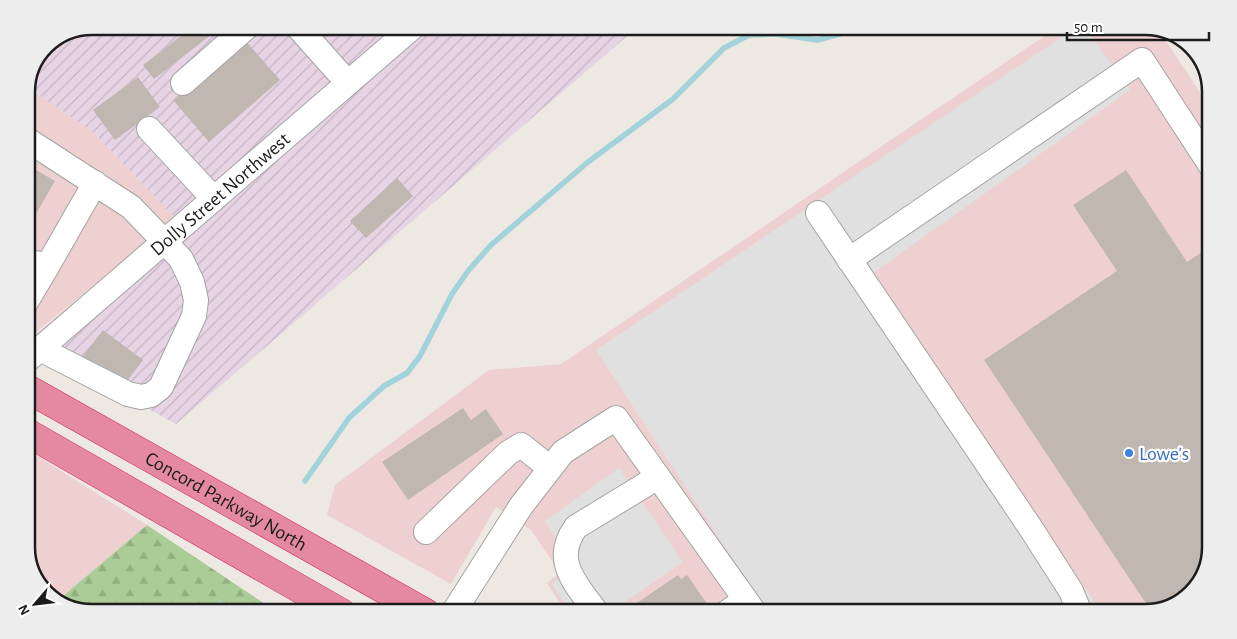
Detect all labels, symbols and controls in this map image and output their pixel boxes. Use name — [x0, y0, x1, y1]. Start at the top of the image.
scale bar — [1067, 10, 1210, 42]
text: 50 m — [1074, 20, 1103, 35]
street label: Dolly Street Northwest — [147, 129, 294, 260]
place label: Lowe's — [1139, 444, 1189, 464]
marker: Lowe's — [1123, 447, 1135, 459]
street label: Concord Parkway North — [142, 448, 310, 555]
north arrow — [10, 579, 60, 629]
text: N — [16, 602, 33, 617]

